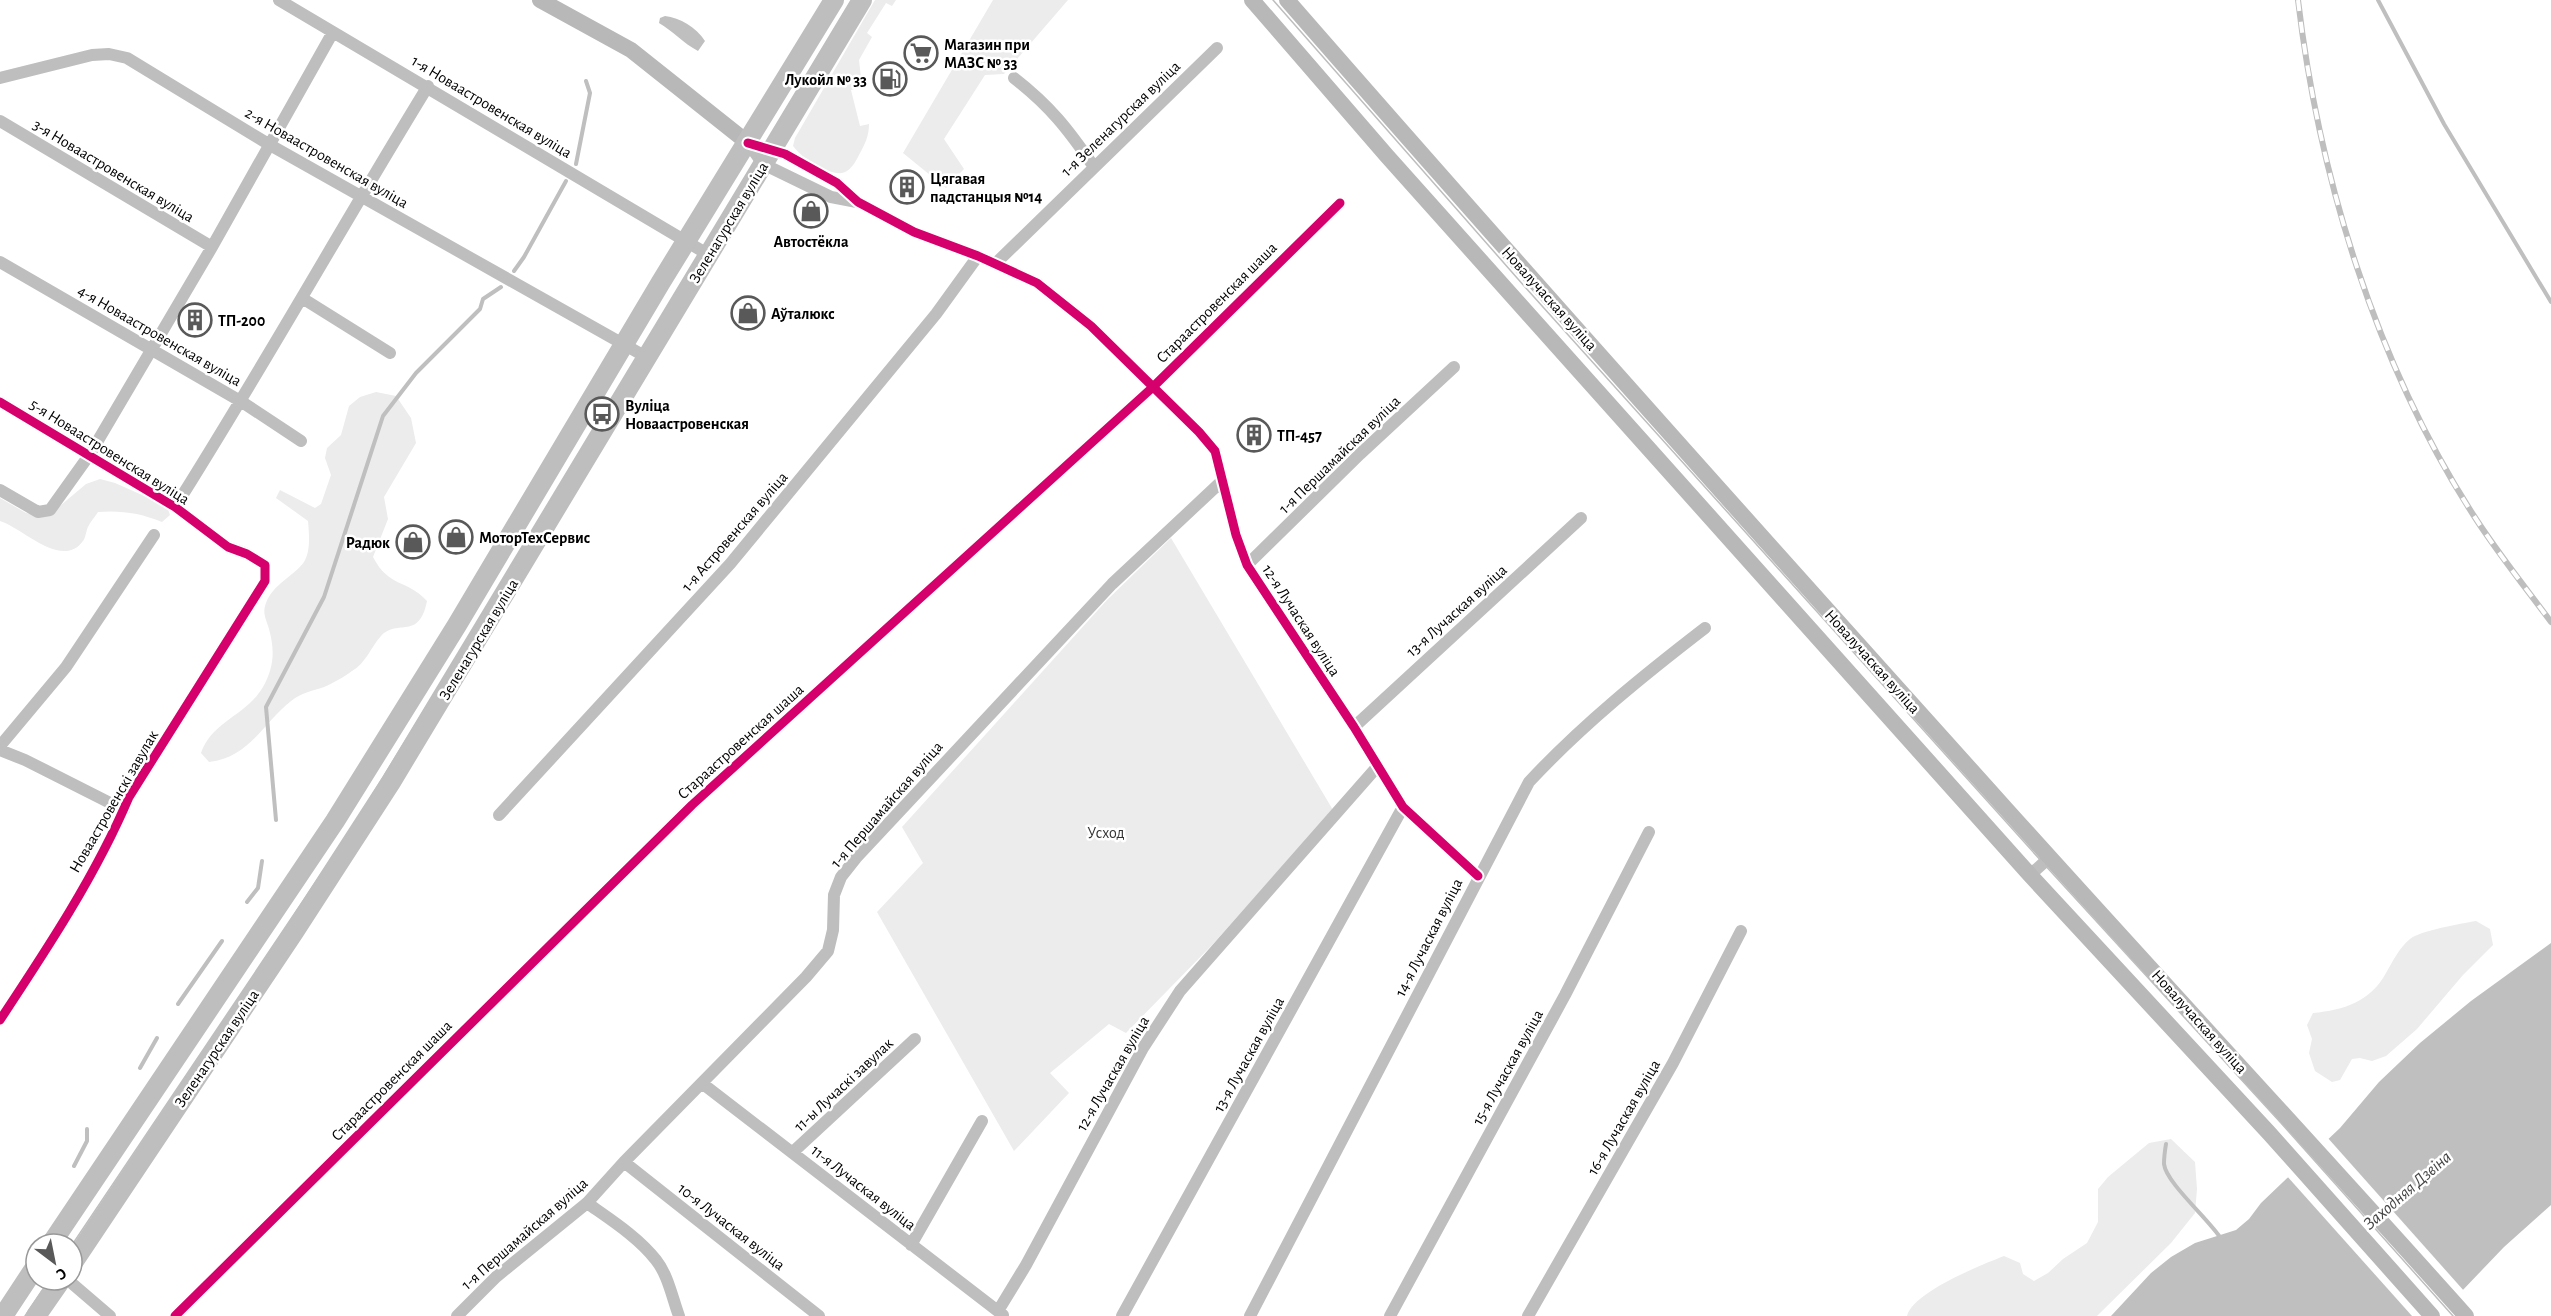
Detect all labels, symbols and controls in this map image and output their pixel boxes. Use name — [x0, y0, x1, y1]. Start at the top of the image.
supermarket icon: Магазин при МАЗС № 33 — [903, 35, 939, 71]
place label: Магазин при МАЗС № 33 — [944, 37, 1030, 71]
street label: 1-я Новаастровенская вуліца — [408, 53, 574, 162]
street label: 1-я Зеленагурская вуліца — [1058, 58, 1184, 180]
fuel station icon: Лукойл № 33 — [872, 61, 908, 97]
place label: Лукойл № 33 — [785, 72, 867, 89]
street label: 2-я Новаастровенская вуліца — [242, 105, 411, 212]
street label: 3-я Новаастровенская вуліца — [30, 116, 197, 226]
street label: Зеленагурская вуліца — [686, 159, 772, 286]
building icon: Цягавая падстанцыя №14 — [889, 169, 925, 205]
place label: Цягавая падстанцыя №14 — [930, 171, 1042, 205]
shop icon: Автостёкла — [793, 193, 829, 229]
place label: Автостёкла — [773, 234, 849, 250]
street label: Стараастровенская шаша — [1153, 239, 1280, 366]
street label: Новалучаская вуліца — [1498, 244, 1600, 354]
street label: 4-я Новаастровенская вуліца — [74, 282, 244, 390]
shop icon: Аўталюкс — [730, 295, 766, 331]
building icon: ТП-200 — [177, 302, 213, 338]
place label: Аўталюкс — [771, 306, 835, 323]
place label: ТП-200 — [218, 313, 265, 329]
street label: 1-я Першамайская вуліца — [1276, 393, 1404, 517]
street label: 5-я Новаастровенская вуліца — [26, 396, 192, 508]
bus stop icon: Вуліца Новаастровенская — [584, 396, 620, 432]
place label: Вуліца Новаастровенская — [625, 398, 749, 432]
building icon: ТП-457 — [1236, 417, 1272, 453]
place label: ТП-457 — [1277, 428, 1322, 444]
street label: 1-я Астровенская вуліца — [679, 469, 791, 595]
shop icon: МоторТехСервис — [438, 519, 474, 555]
shop icon: Радюк — [395, 524, 431, 560]
place label: МоторТехСервис — [479, 530, 590, 546]
place label: Радюк — [346, 535, 390, 551]
street label: 12-я Лучаская вуліца — [1258, 562, 1343, 680]
street label: 13-я Лучаская вуліца — [1403, 562, 1511, 661]
street label: Зеленагурская вуліца — [436, 576, 522, 703]
street label: Новалучаская вуліца — [1821, 607, 1923, 717]
street label: Стараастровенская шаша — [675, 681, 807, 802]
street label: Новаастровенскі завулак — [67, 727, 162, 876]
street label: 1-я Першамайская вуліца — [828, 739, 946, 871]
park label: Усход — [1087, 825, 1125, 841]
street label: 14-я Лучаская вуліца — [1392, 876, 1466, 1000]
street label: Новалучаская вуліца — [2148, 967, 2250, 1077]
street label: Зеленагурская вуліца — [172, 987, 263, 1111]
street label: 13-я Лучаская вуліца — [1211, 994, 1288, 1115]
street label: 15-я Лучаская вуліца — [1470, 1007, 1547, 1128]
street label: 12-я Лучаская вуліца — [1074, 1013, 1153, 1134]
street label: Стараастровенская шаша — [328, 1017, 455, 1144]
street label: 11-ы Лучаскі завулак — [791, 1035, 897, 1135]
street label: 16-я Лучаская вуліца — [1584, 1057, 1664, 1178]
street label: 11-я Лучаская вуліца — [807, 1142, 919, 1234]
water label: Заходняя Дзвіна — [2360, 1148, 2455, 1233]
street label: 1-я Першамайская вуліца — [459, 1175, 591, 1293]
street label: 10-я Лучаская вуліца — [674, 1180, 788, 1274]
north arrow — [24, 1232, 84, 1292]
text: С — [53, 1265, 69, 1283]

